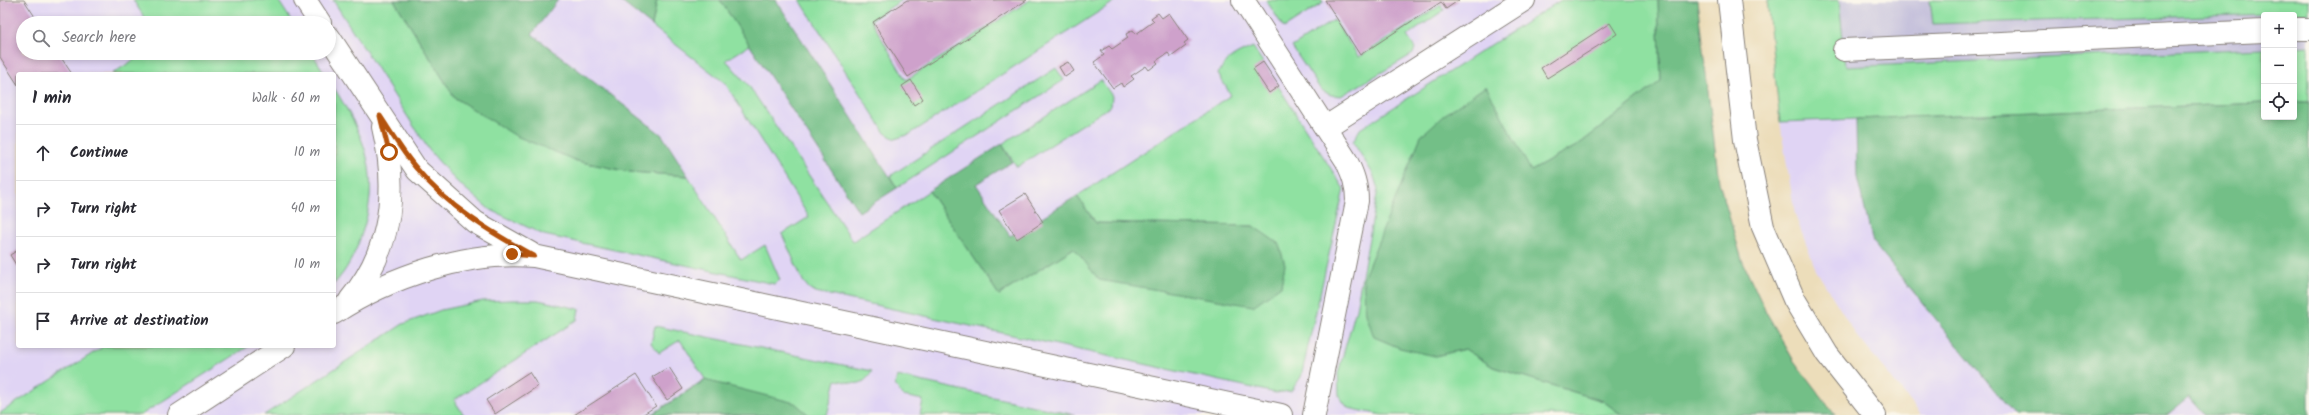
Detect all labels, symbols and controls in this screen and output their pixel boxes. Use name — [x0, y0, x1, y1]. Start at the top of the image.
map controls — [2261, 12, 2297, 120]
button: + — [2261, 12, 2297, 48]
search box — [16, 16, 336, 60]
text: Search here — [62, 26, 136, 50]
icon: search — [30, 27, 52, 49]
button: − — [2261, 48, 2297, 84]
button: locate — [2261, 84, 2297, 120]
text: 1 min — [32, 85, 71, 112]
text: Walk · 60 m — [252, 88, 320, 109]
text: Continue — [70, 141, 128, 165]
icon: ahead — [32, 142, 54, 164]
text: 10 m — [294, 142, 320, 163]
route start — [380, 143, 398, 161]
text: Turn right — [70, 197, 137, 221]
icon: right — [32, 198, 54, 220]
text: 40 m — [291, 198, 320, 219]
route end — [503, 245, 521, 263]
text: Turn right — [70, 253, 137, 277]
icon: right — [32, 254, 54, 276]
text: 10 m — [294, 254, 320, 275]
text: Arrive at destination — [70, 309, 209, 333]
icon: arrive — [32, 310, 54, 332]

